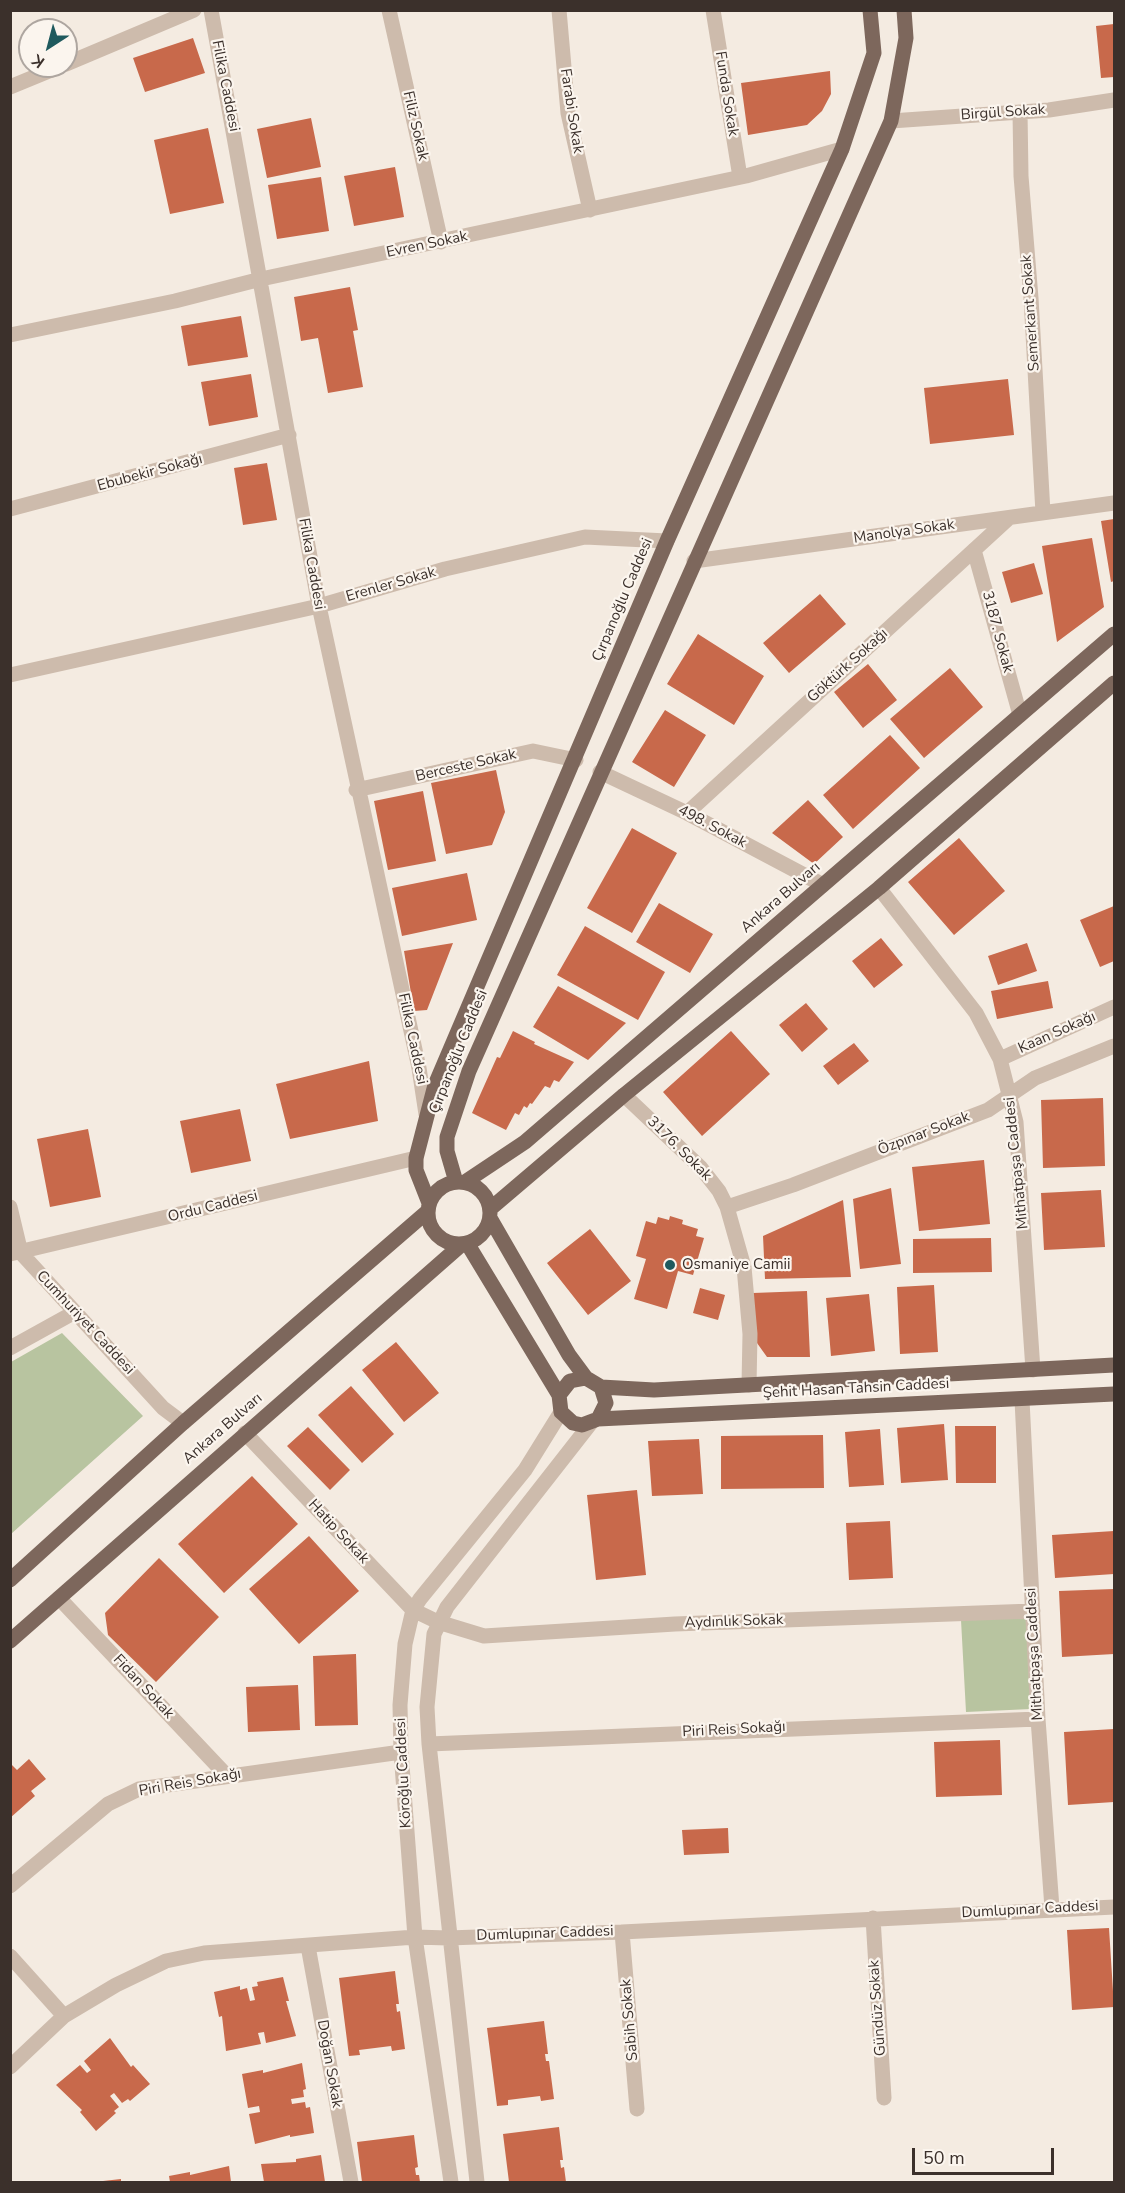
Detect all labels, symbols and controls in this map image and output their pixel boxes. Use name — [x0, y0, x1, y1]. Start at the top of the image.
north arrow — [18, 18, 78, 78]
street label: Filika Caddesi — [207, 39, 243, 133]
text: K — [28, 49, 49, 73]
street label: Funda Sokak — [710, 50, 742, 138]
street label: Farabi Sokak — [555, 67, 587, 155]
street label: Filiz Sokak — [398, 89, 432, 163]
street label: Birgül Sokak — [960, 101, 1046, 125]
street label: Evren Sokak — [385, 228, 469, 262]
street label: Semerkant Sokak — [1018, 254, 1044, 372]
street label: Ebubekir Sokağı — [95, 450, 205, 496]
street label: Manolya Sokak — [852, 516, 956, 548]
street label: Filika Caddesi — [294, 517, 328, 611]
street label: Çırpanoğlu Caddesi — [589, 536, 657, 664]
street label: Erenler Sokak — [344, 564, 438, 606]
street label: 3187. Sokak — [977, 589, 1017, 675]
street label: Göktürk Sokağı — [804, 625, 892, 707]
street label: Berceste Sokak — [414, 746, 518, 786]
street label: 498. Sokak — [675, 802, 749, 852]
street label: Ankara Bulvarı — [738, 859, 824, 937]
street label: Çırpanoğlu Caddesi — [426, 987, 492, 1117]
street label: Filika Caddesi — [394, 992, 430, 1086]
street label: Kaan Sokağı — [1015, 1008, 1099, 1058]
street label: Mithatpaşa Caddesi — [1001, 1096, 1033, 1230]
street label: Özpınar Sokak — [876, 1108, 972, 1160]
street label: 3176. Sokak — [643, 1113, 715, 1185]
street label: Ordu Caddesi — [166, 1187, 260, 1227]
place label: Osmaniye Camii — [682, 1256, 791, 1274]
marker: Osmaniye Camii — [663, 1258, 677, 1272]
street label: Cumhuriyet Caddesi — [32, 1267, 138, 1379]
street label: Şehit Hasan Tahsin Caddesi — [762, 1375, 950, 1403]
street label: Ankara Bulvarı — [180, 1390, 266, 1468]
street label: Hatip Sokak — [304, 1496, 372, 1568]
street label: Mithatpaşa Caddesi — [1023, 1587, 1047, 1721]
street label: Aydınlık Sokak — [684, 1611, 784, 1633]
street label: Fidan Sokak — [109, 1651, 177, 1723]
street label: Köroğlu Caddesi — [392, 1717, 416, 1829]
street label: Piri Reis Sokağı — [682, 1718, 786, 1742]
street label: Piri Reis Sokağı — [138, 1765, 242, 1801]
street label: Dumlupınar Caddesi — [961, 1897, 1099, 1923]
street label: Dumlupınar Caddesi — [476, 1923, 614, 1945]
street label: Gündüz Sokak — [866, 1959, 890, 2057]
street label: Sabih Sokak — [617, 1978, 643, 2062]
street label: Doğan Sokak — [312, 2019, 346, 2109]
scale bar — [915, 2136, 1058, 2174]
text: 50 m — [923, 2146, 965, 2170]

